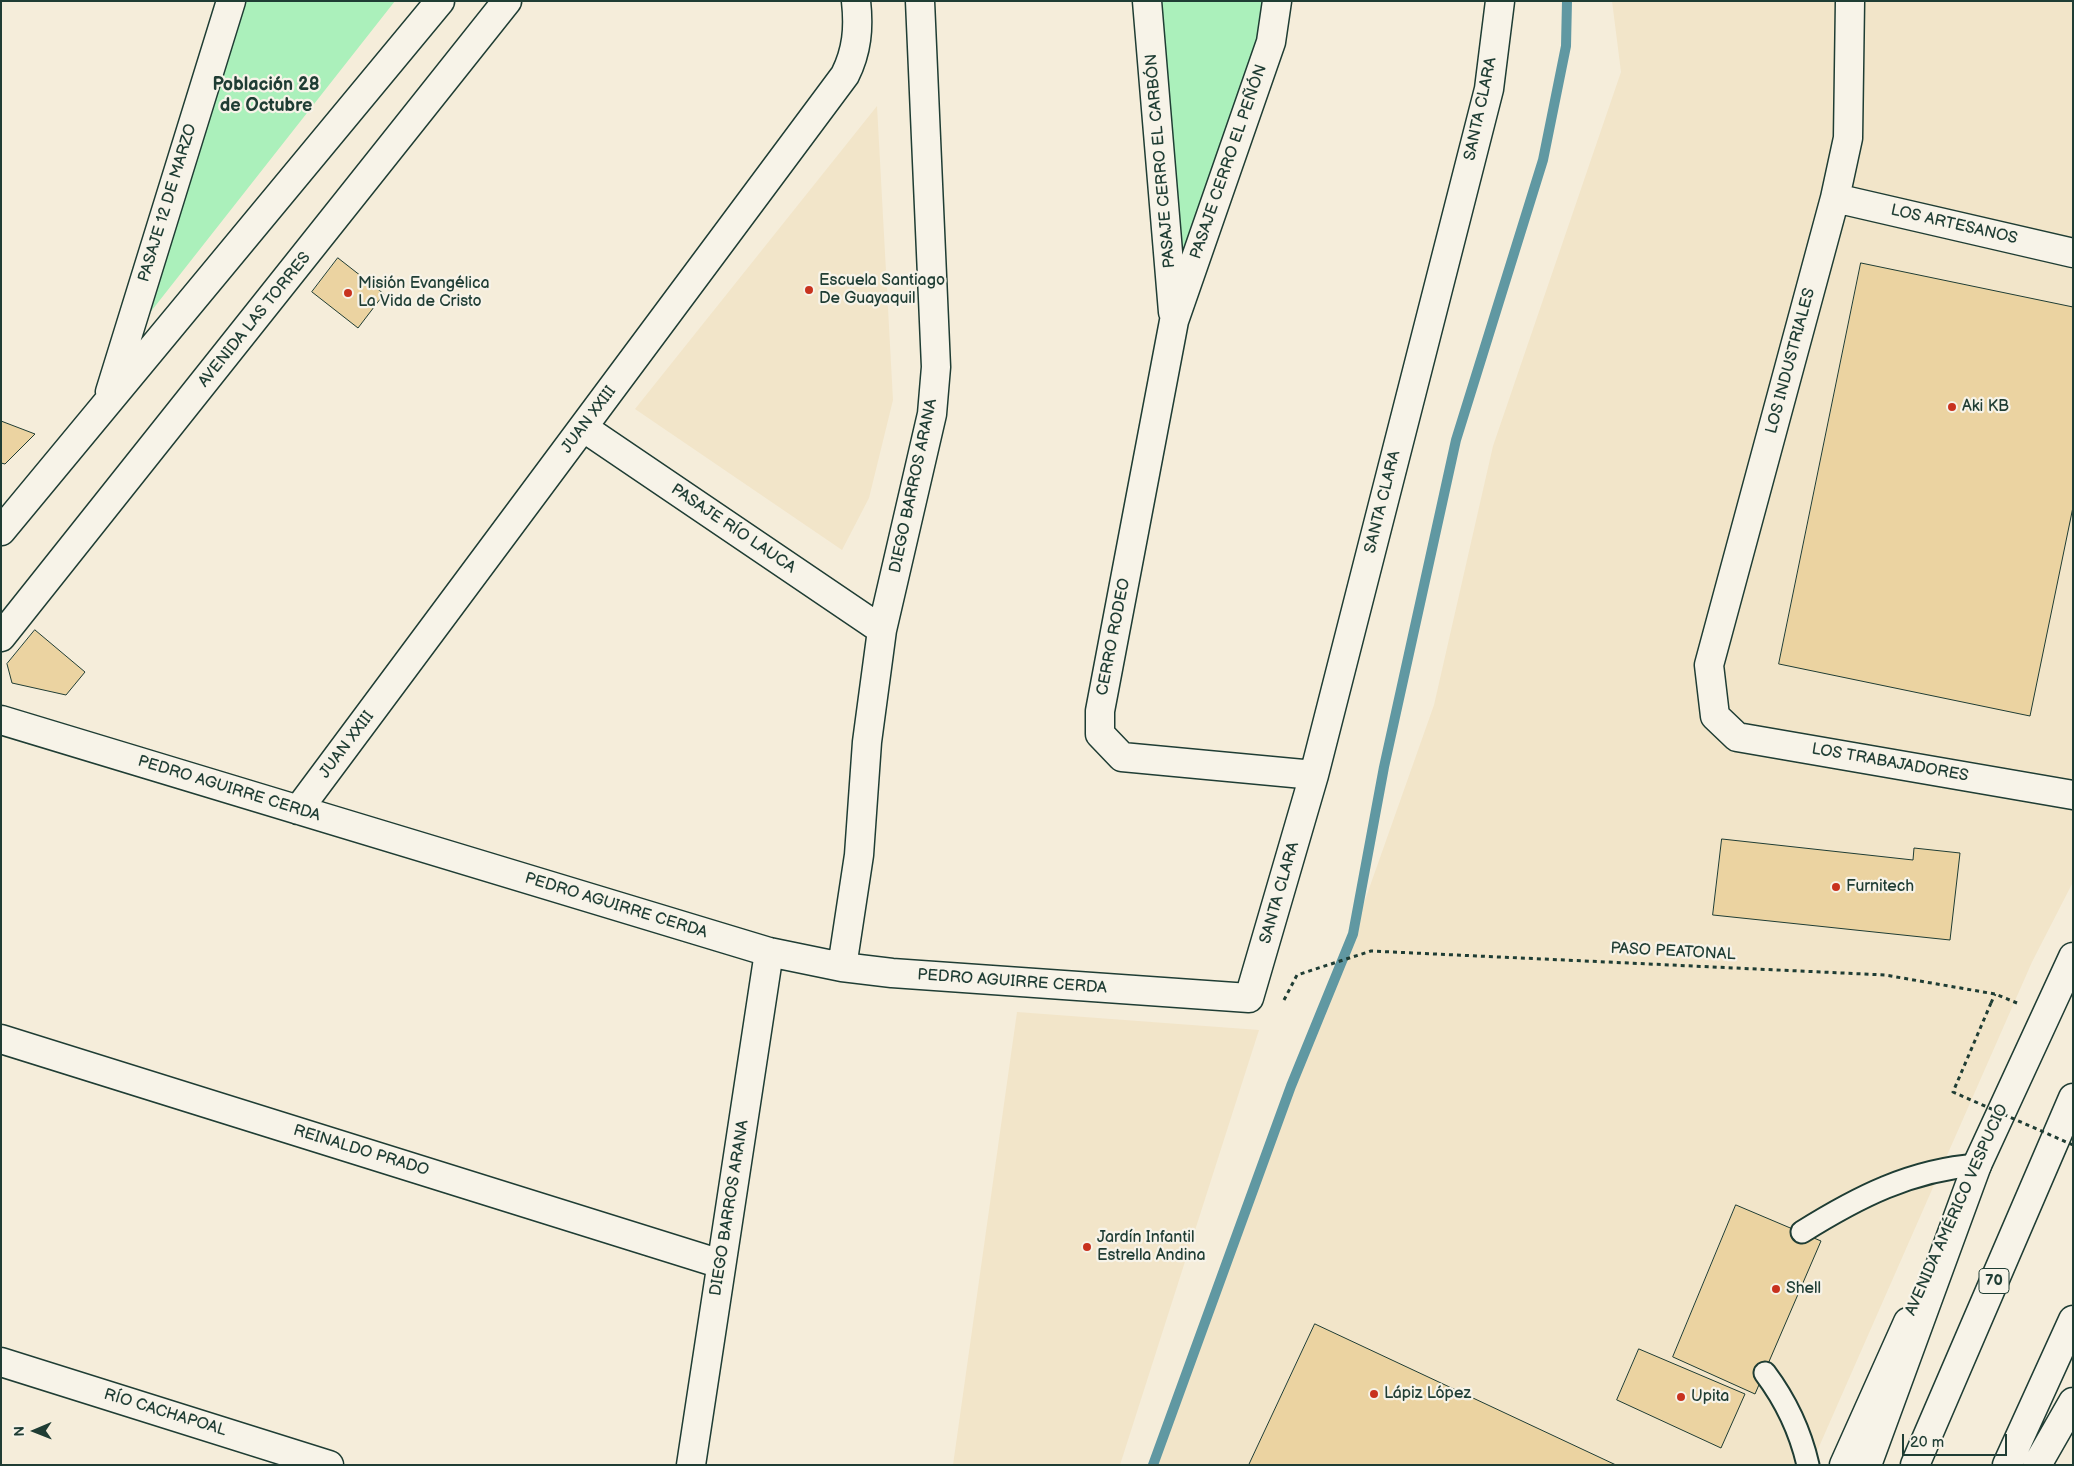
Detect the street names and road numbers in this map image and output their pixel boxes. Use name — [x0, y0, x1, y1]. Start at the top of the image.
street label: PASAJE CERRO EL CARBÓN — [1142, 53, 1180, 269]
street label: SANTA CLARA — [1461, 56, 1501, 162]
street label: PASAJE CERRO EL PEÑÓN — [1187, 62, 1271, 262]
street label: PASAJE 12 DE MARZO — [135, 122, 201, 284]
street label: LOS ARTESANOS — [1889, 201, 2019, 249]
street label: AVENIDA LAS TORRES — [195, 249, 315, 391]
street label: LOS INDUSTRIALES — [1762, 286, 1820, 436]
street label: JUAN XXIII — [558, 383, 620, 457]
street label: DIEGO BARROS ARANA — [886, 397, 942, 575]
street label: SANTA CLARA — [1361, 449, 1405, 555]
street label: PASAJE RÍO LAUCA — [667, 480, 799, 578]
street label: CERRO RODEO — [1093, 577, 1135, 697]
street label: JUAN XXIII — [316, 708, 378, 782]
street label: LOS TRABAJADORES — [1810, 740, 1970, 786]
street label: PEDRO AGUIRRE CERDA — [135, 752, 323, 826]
street label: SANTA CLARA — [1256, 840, 1304, 946]
street label: PEDRO AGUIRRE CERDA — [522, 869, 710, 943]
street label: PASO PEATONAL — [1610, 939, 1736, 965]
street label: PEDRO AGUIRRE CERDA — [917, 966, 1107, 998]
street label: AVENIDA AMÉRICO VESPUCIO — [1902, 1101, 2012, 1319]
street label: DIEGO BARROS ARANA — [707, 1119, 753, 1297]
street label: REINALDO PRADO — [291, 1121, 431, 1181]
road number: 70 — [1979, 1268, 2009, 1294]
street label: RÍO CACHAPOAL — [101, 1385, 229, 1441]

